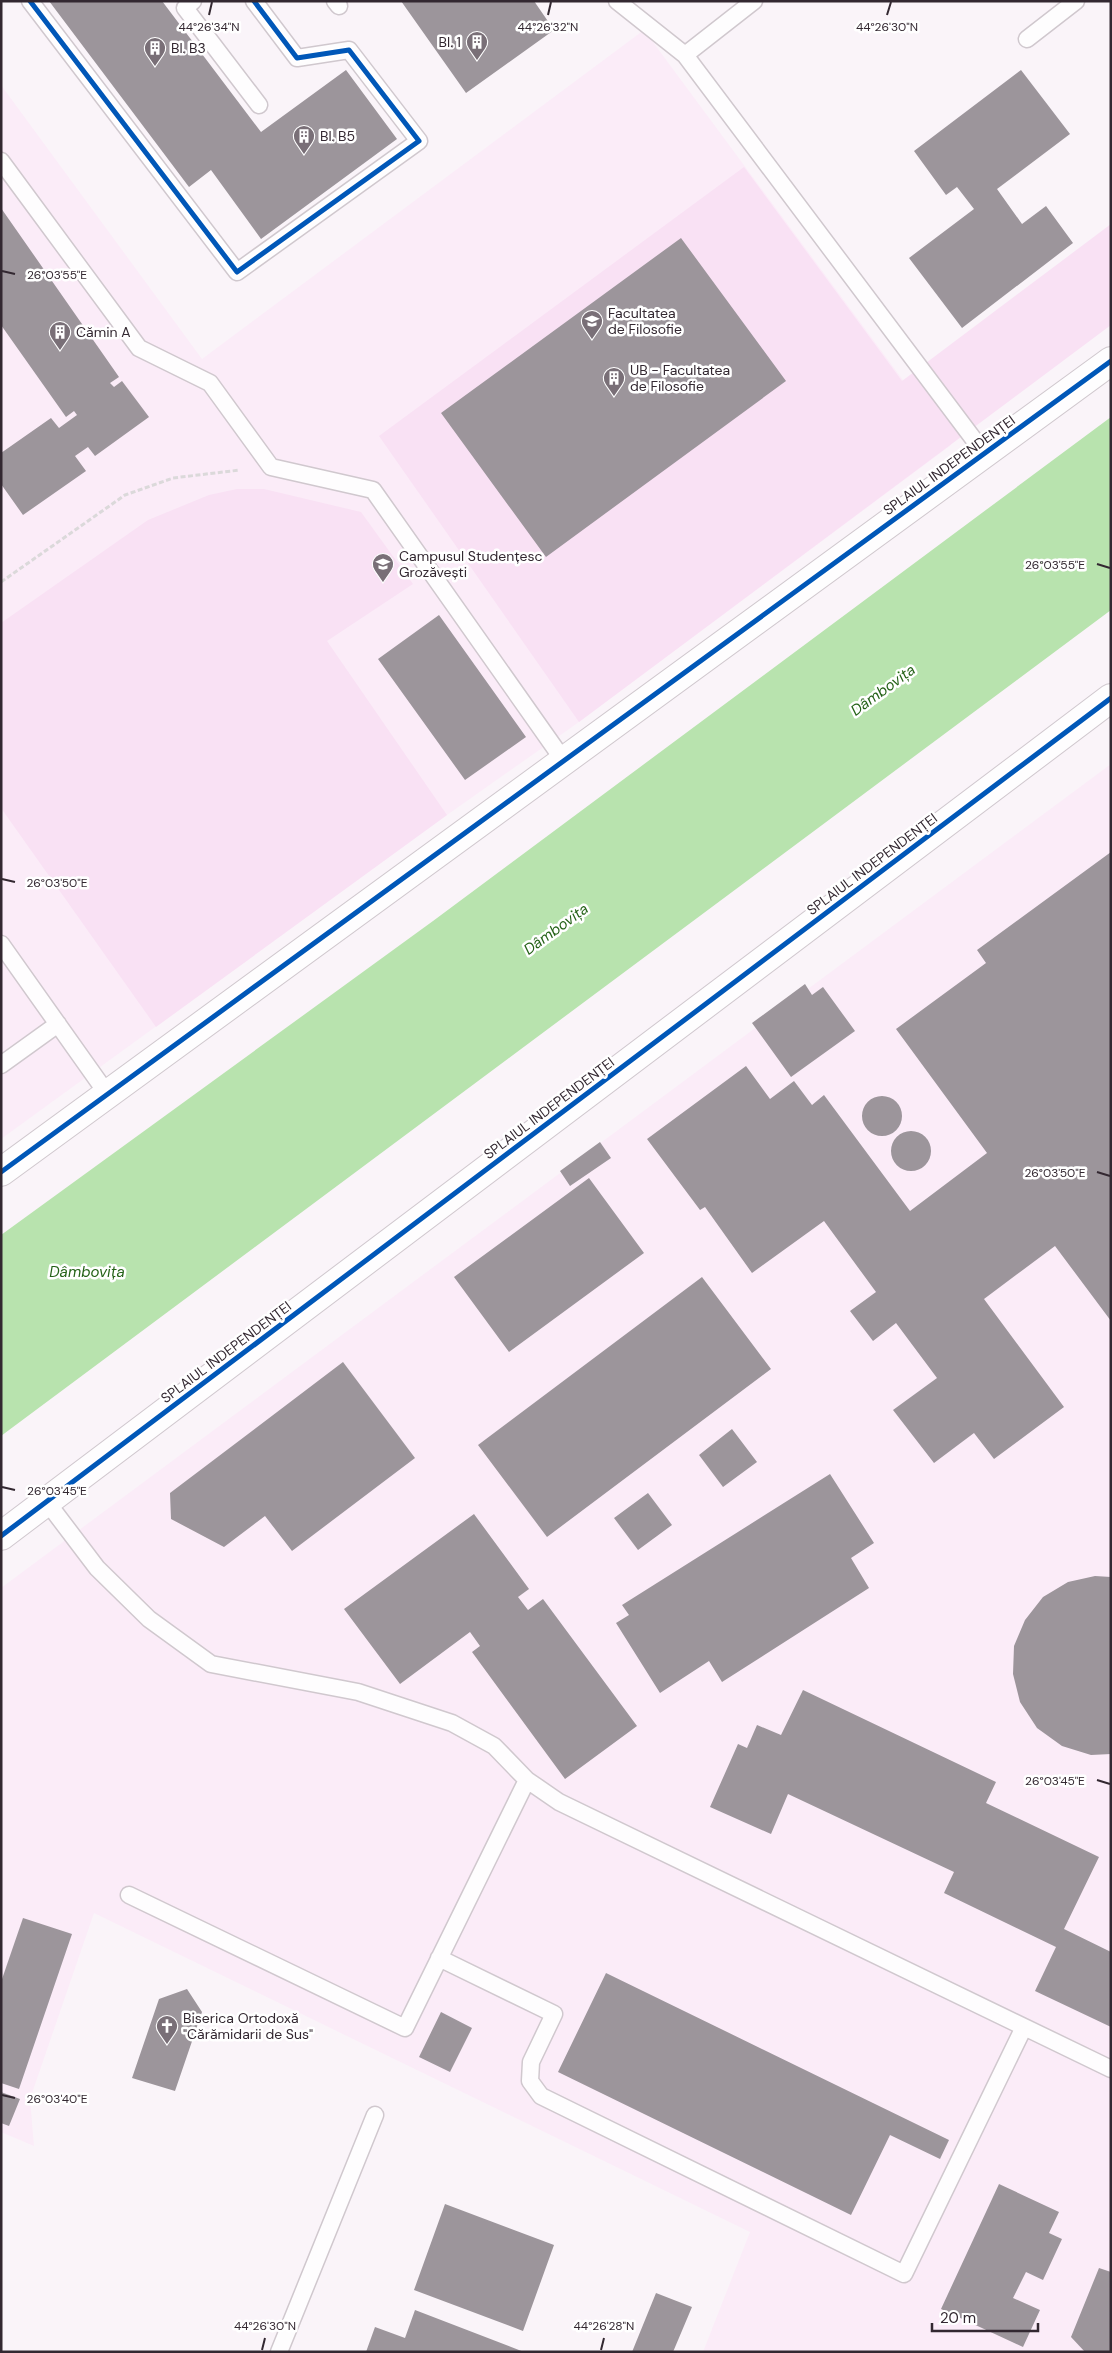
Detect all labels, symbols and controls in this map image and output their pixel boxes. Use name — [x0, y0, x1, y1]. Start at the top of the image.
text: 44°26'34"N — [178, 19, 240, 35]
text: 44°26'32"N — [518, 19, 578, 35]
text: 44°26'30"N — [856, 19, 918, 35]
building icon: Bl. 1 — [465, 30, 489, 61]
place label: Bl. 1 — [439, 33, 461, 51]
building icon: Bl. B3 — [143, 36, 167, 67]
place label: Bl. B3 — [171, 39, 206, 57]
building icon: Bl. B5 — [292, 124, 316, 155]
place label: Bl. B5 — [320, 127, 355, 145]
text: 26°03'55"E — [27, 267, 87, 283]
place label: Facultatea de Filosofie — [608, 304, 682, 338]
school or university icon: Facultatea de Filosofie — [580, 309, 604, 340]
building icon: Cămin A — [48, 320, 72, 351]
place label: Cămin A — [76, 323, 131, 341]
place label: UB - Facultatea de Filosofie — [630, 361, 730, 395]
building icon: UB - Facultatea de Filosofie — [602, 366, 626, 397]
street label: SPLAIUL INDEPENDENȚEI — [879, 411, 1019, 519]
place label: Campusul Studențesc Grozăvești — [399, 547, 543, 581]
school or university icon: Campusul Studențesc Grozăvești — [371, 552, 395, 583]
text: 26°03'55"E — [1025, 557, 1085, 573]
water label: Dâmbovița — [847, 660, 919, 720]
street label: SPLAIUL INDEPENDENȚEI — [803, 809, 941, 919]
text: 26°03'50"E — [26, 875, 88, 891]
water label: Dâmbovița — [520, 899, 592, 959]
street label: SPLAIUL INDEPENDENȚEI — [480, 1053, 618, 1163]
text: 26°03'50"E — [1024, 1165, 1086, 1181]
water label: Dâmbovița — [49, 1262, 125, 1282]
street label: SPLAIUL INDEPENDENȚEI — [157, 1297, 295, 1407]
text: 26°03'45"E — [27, 1483, 87, 1499]
text: 26°03'45"E — [1025, 1773, 1085, 1789]
place label: Biserica Ortodoxă "Cărămidarii de Sus" — [183, 2009, 313, 2043]
church icon: Biserica Ortodoxă "Cărămidarii de Sus" — [155, 2014, 179, 2045]
text: 26°03'40"E — [27, 2091, 88, 2107]
scale bar — [932, 2300, 1038, 2332]
text: 20 m — [940, 2308, 976, 2328]
text: 44°26'30"N — [234, 2318, 296, 2334]
text: 44°26'28"N — [574, 2318, 634, 2334]

